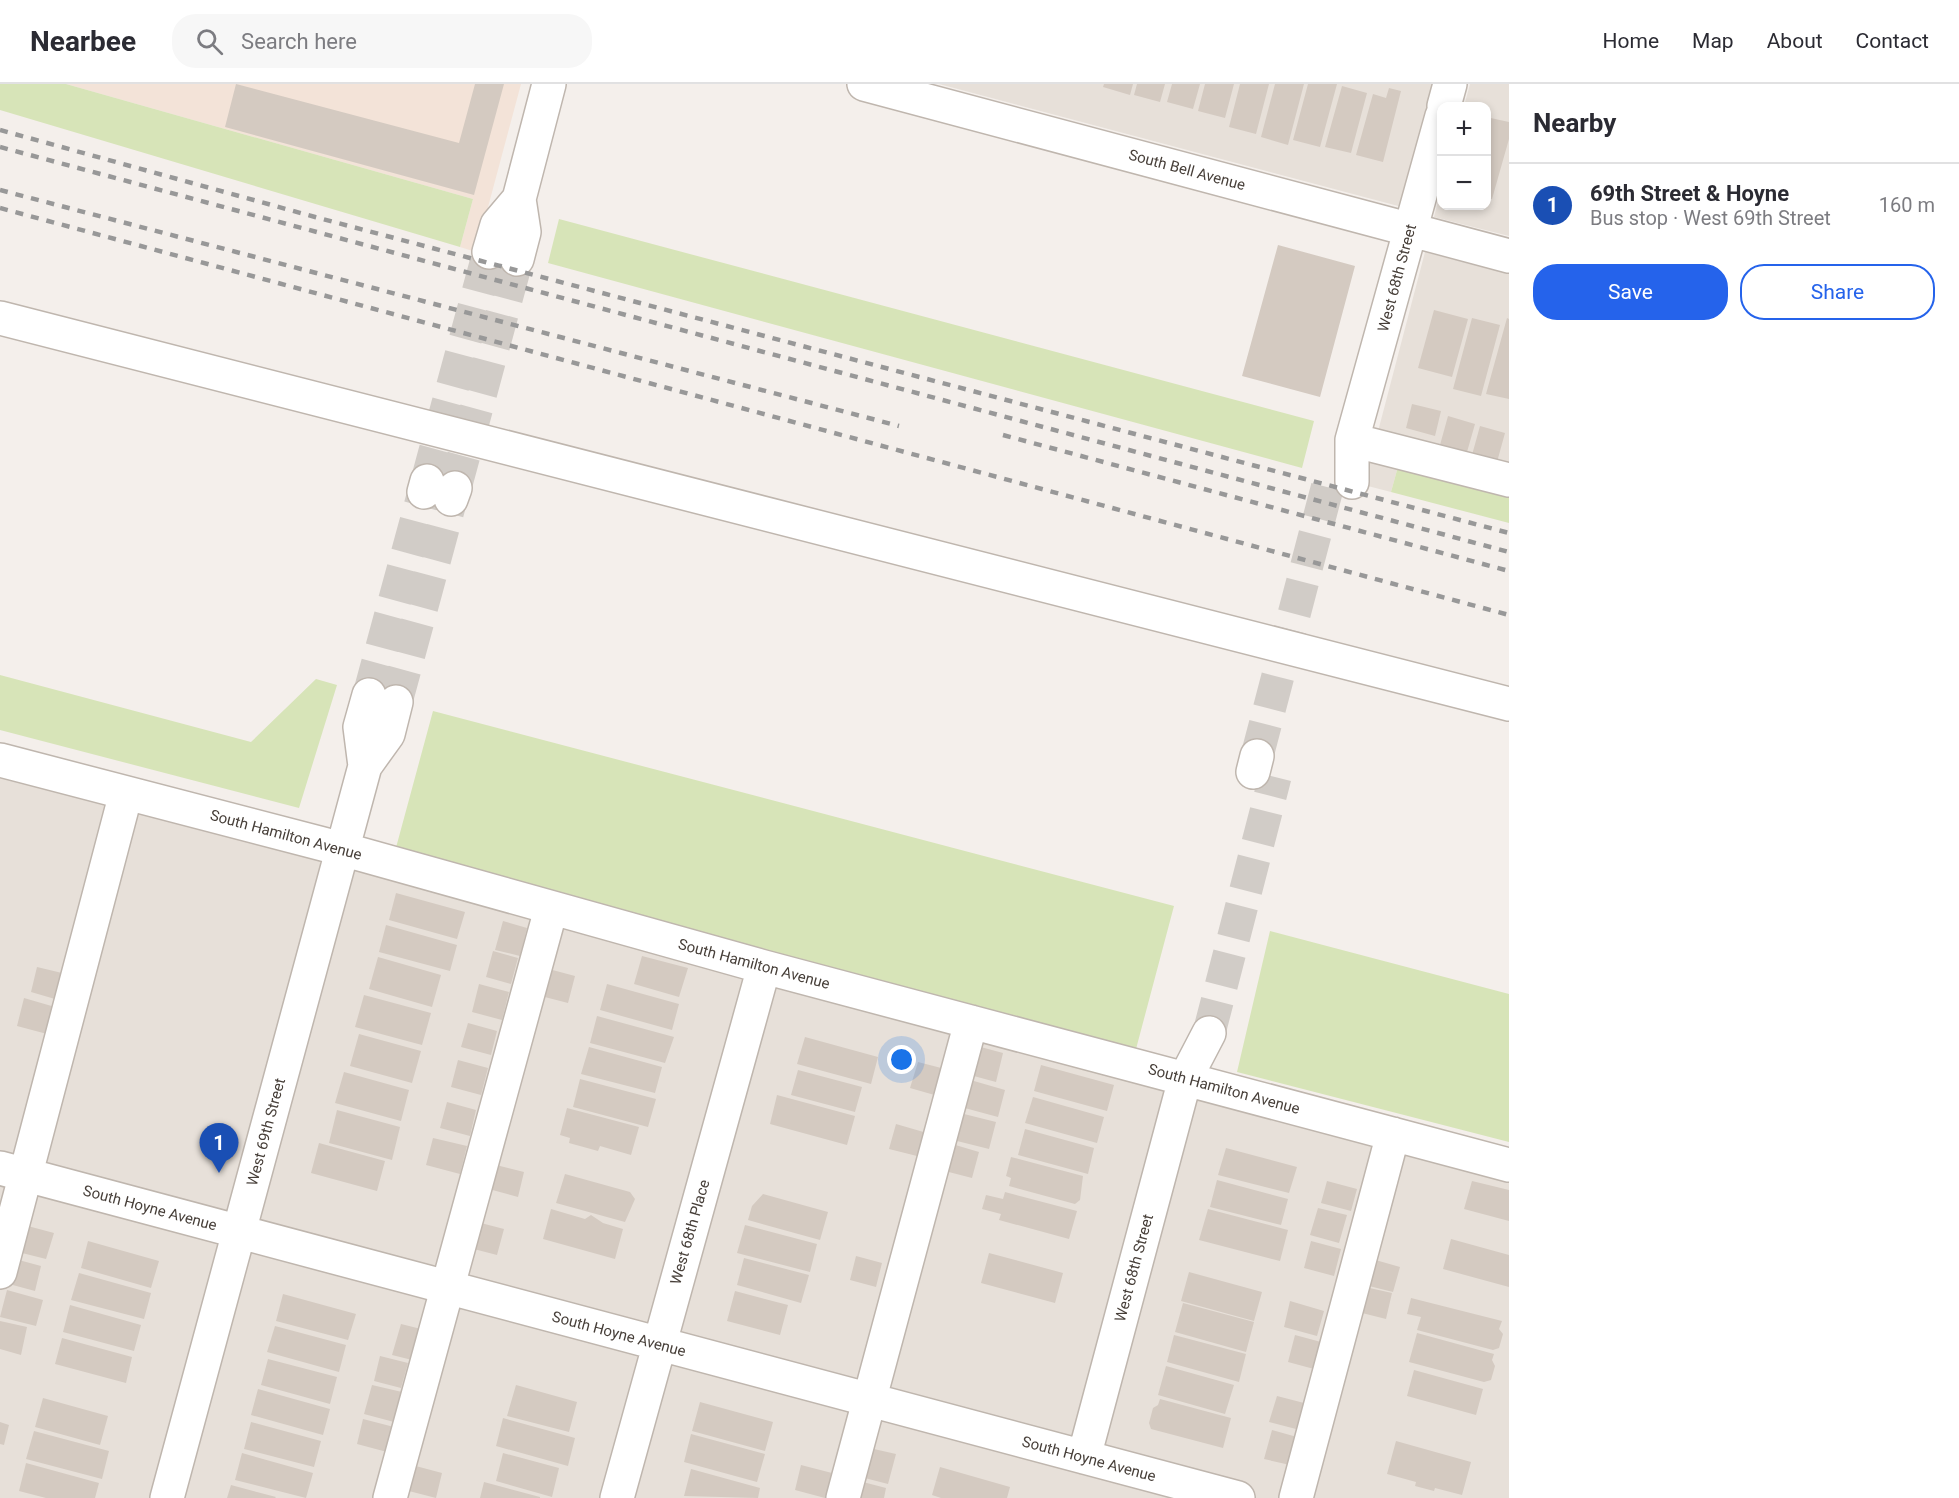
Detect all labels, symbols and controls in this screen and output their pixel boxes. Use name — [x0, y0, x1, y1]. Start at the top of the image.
search box — [172, 14, 592, 68]
text: Nearbee — [30, 25, 136, 58]
icon: search — [193, 25, 226, 58]
text: Search here — [241, 29, 357, 54]
text: Home — [1603, 29, 1659, 53]
text: Map — [1692, 29, 1734, 53]
text: About — [1767, 29, 1823, 53]
text: Contact — [1856, 29, 1929, 53]
map controls — [1437, 102, 1491, 210]
button: + — [1437, 102, 1491, 156]
text: Nearby — [1533, 108, 1616, 138]
street label: South Bell Avenue — [1127, 146, 1247, 194]
button: − — [1437, 156, 1491, 210]
text: 69th Street & Hoyne — [1590, 181, 1789, 206]
text: 1 — [1547, 193, 1558, 217]
text: 160 m — [1879, 193, 1935, 217]
text: Bus stop · West 69th Street — [1590, 206, 1831, 230]
street label: West 68th Street — [1374, 222, 1420, 334]
button: Save — [1533, 264, 1728, 320]
button: Share — [1740, 264, 1935, 320]
street label: South Hamilton Avenue — [208, 806, 364, 864]
street label: South Hamilton Avenue — [676, 935, 832, 993]
your location — [887, 1045, 916, 1074]
street label: South Hamilton Avenue — [1146, 1060, 1302, 1118]
street label: West 69th Street — [243, 1076, 289, 1188]
pin: 1 — [200, 1124, 238, 1173]
street label: West 68th Place — [666, 1177, 714, 1287]
street label: South Hoyne Avenue — [81, 1181, 219, 1235]
street label: West 68th Street — [1111, 1212, 1157, 1324]
street label: South Hoyne Avenue — [550, 1307, 688, 1361]
street label: South Hoyne Avenue — [1020, 1432, 1158, 1486]

